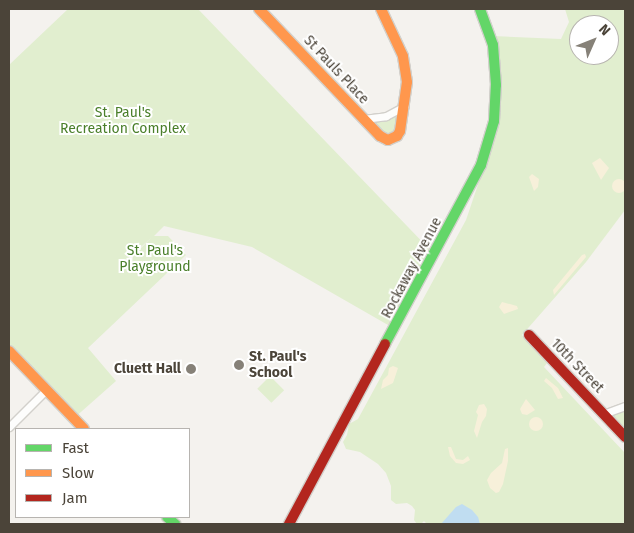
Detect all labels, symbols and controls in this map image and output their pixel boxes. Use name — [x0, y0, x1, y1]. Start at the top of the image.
north arrow — [569, 15, 619, 65]
text: N — [595, 21, 614, 39]
street label: St Pauls Place — [300, 32, 372, 108]
park label: St. Paul's Recreation Complex — [60, 105, 186, 138]
street label: Rockaway Avenue — [378, 215, 446, 321]
park label: St. Paul's Playground — [119, 243, 191, 276]
street label: 10th Street — [547, 335, 607, 397]
place label: St. Paul's School — [249, 349, 306, 382]
marker: St. Paul's School — [233, 359, 245, 371]
place label: Cluett Hall — [114, 361, 181, 377]
marker: Cluett Hall — [185, 363, 197, 375]
legend — [15, 428, 190, 518]
text: Fast — [62, 439, 89, 457]
text: Slow — [62, 464, 94, 482]
text: Jam — [62, 489, 88, 507]

